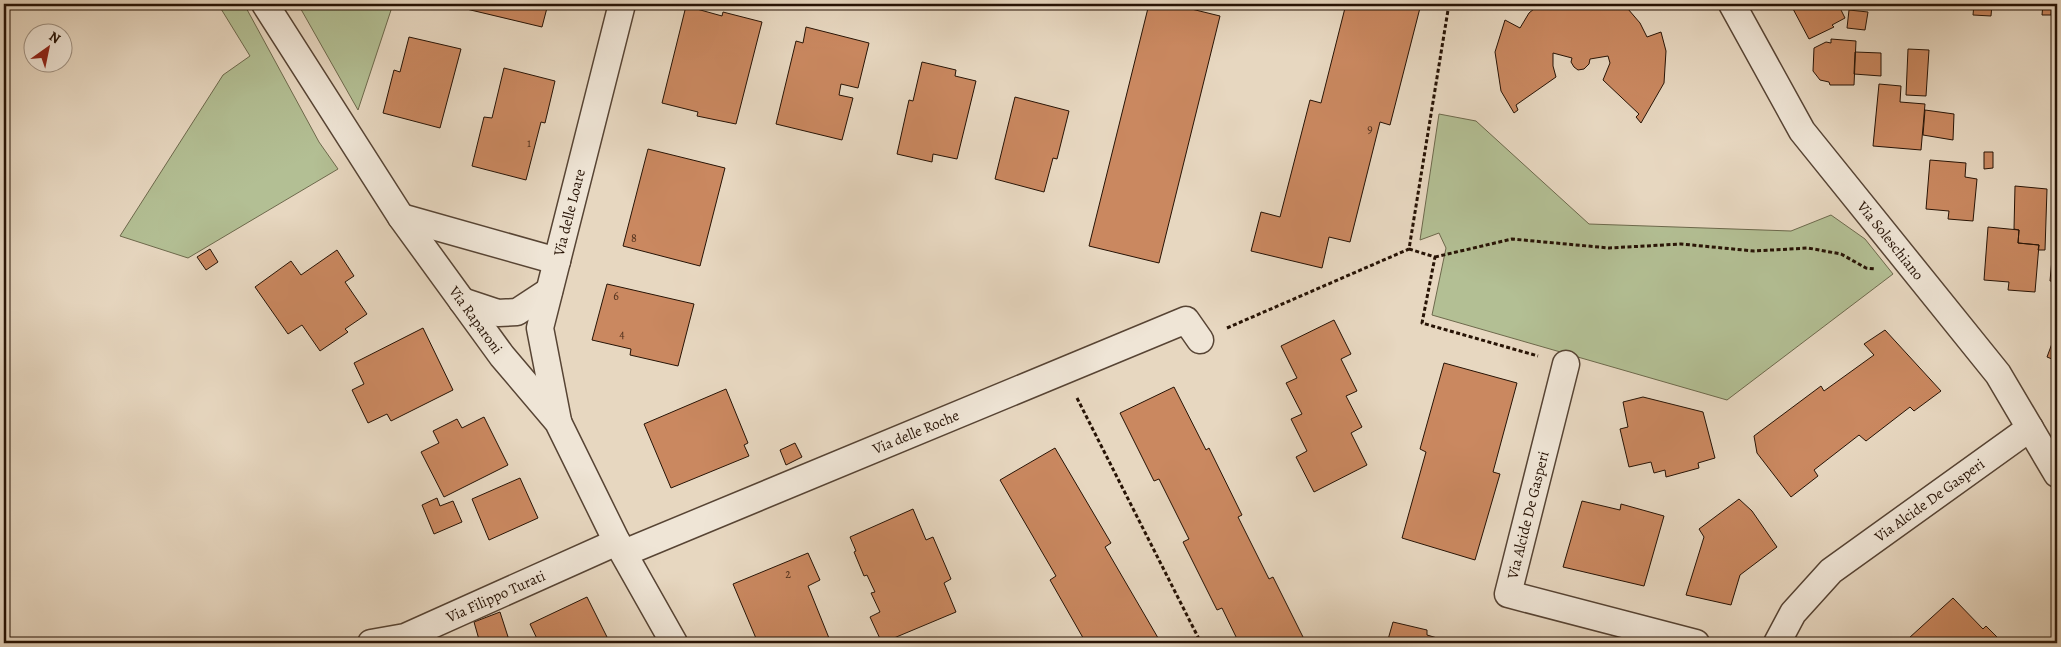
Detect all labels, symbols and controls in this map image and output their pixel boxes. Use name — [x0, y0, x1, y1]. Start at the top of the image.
north arrow — [22, 22, 72, 72]
text: N — [45, 27, 64, 48]
house number: 9 — [1367, 121, 1373, 137]
house number: 1 — [527, 135, 531, 151]
street label: Via delle Loare — [548, 166, 590, 259]
street label: Via Soleschiano — [1852, 196, 1928, 284]
house number: 8 — [631, 230, 637, 246]
street label: Via Raparoni — [444, 281, 507, 358]
house number: 6 — [613, 288, 619, 304]
house number: 4 — [619, 326, 625, 342]
street label: Via delle Roche — [869, 405, 962, 459]
street label: Via Alcide De Gasperi — [1502, 449, 1554, 582]
street label: Via Alcide De Gasperi — [1870, 454, 1989, 547]
street label: Via Filippo Turati — [442, 565, 548, 628]
house number: 2 — [785, 566, 791, 582]

